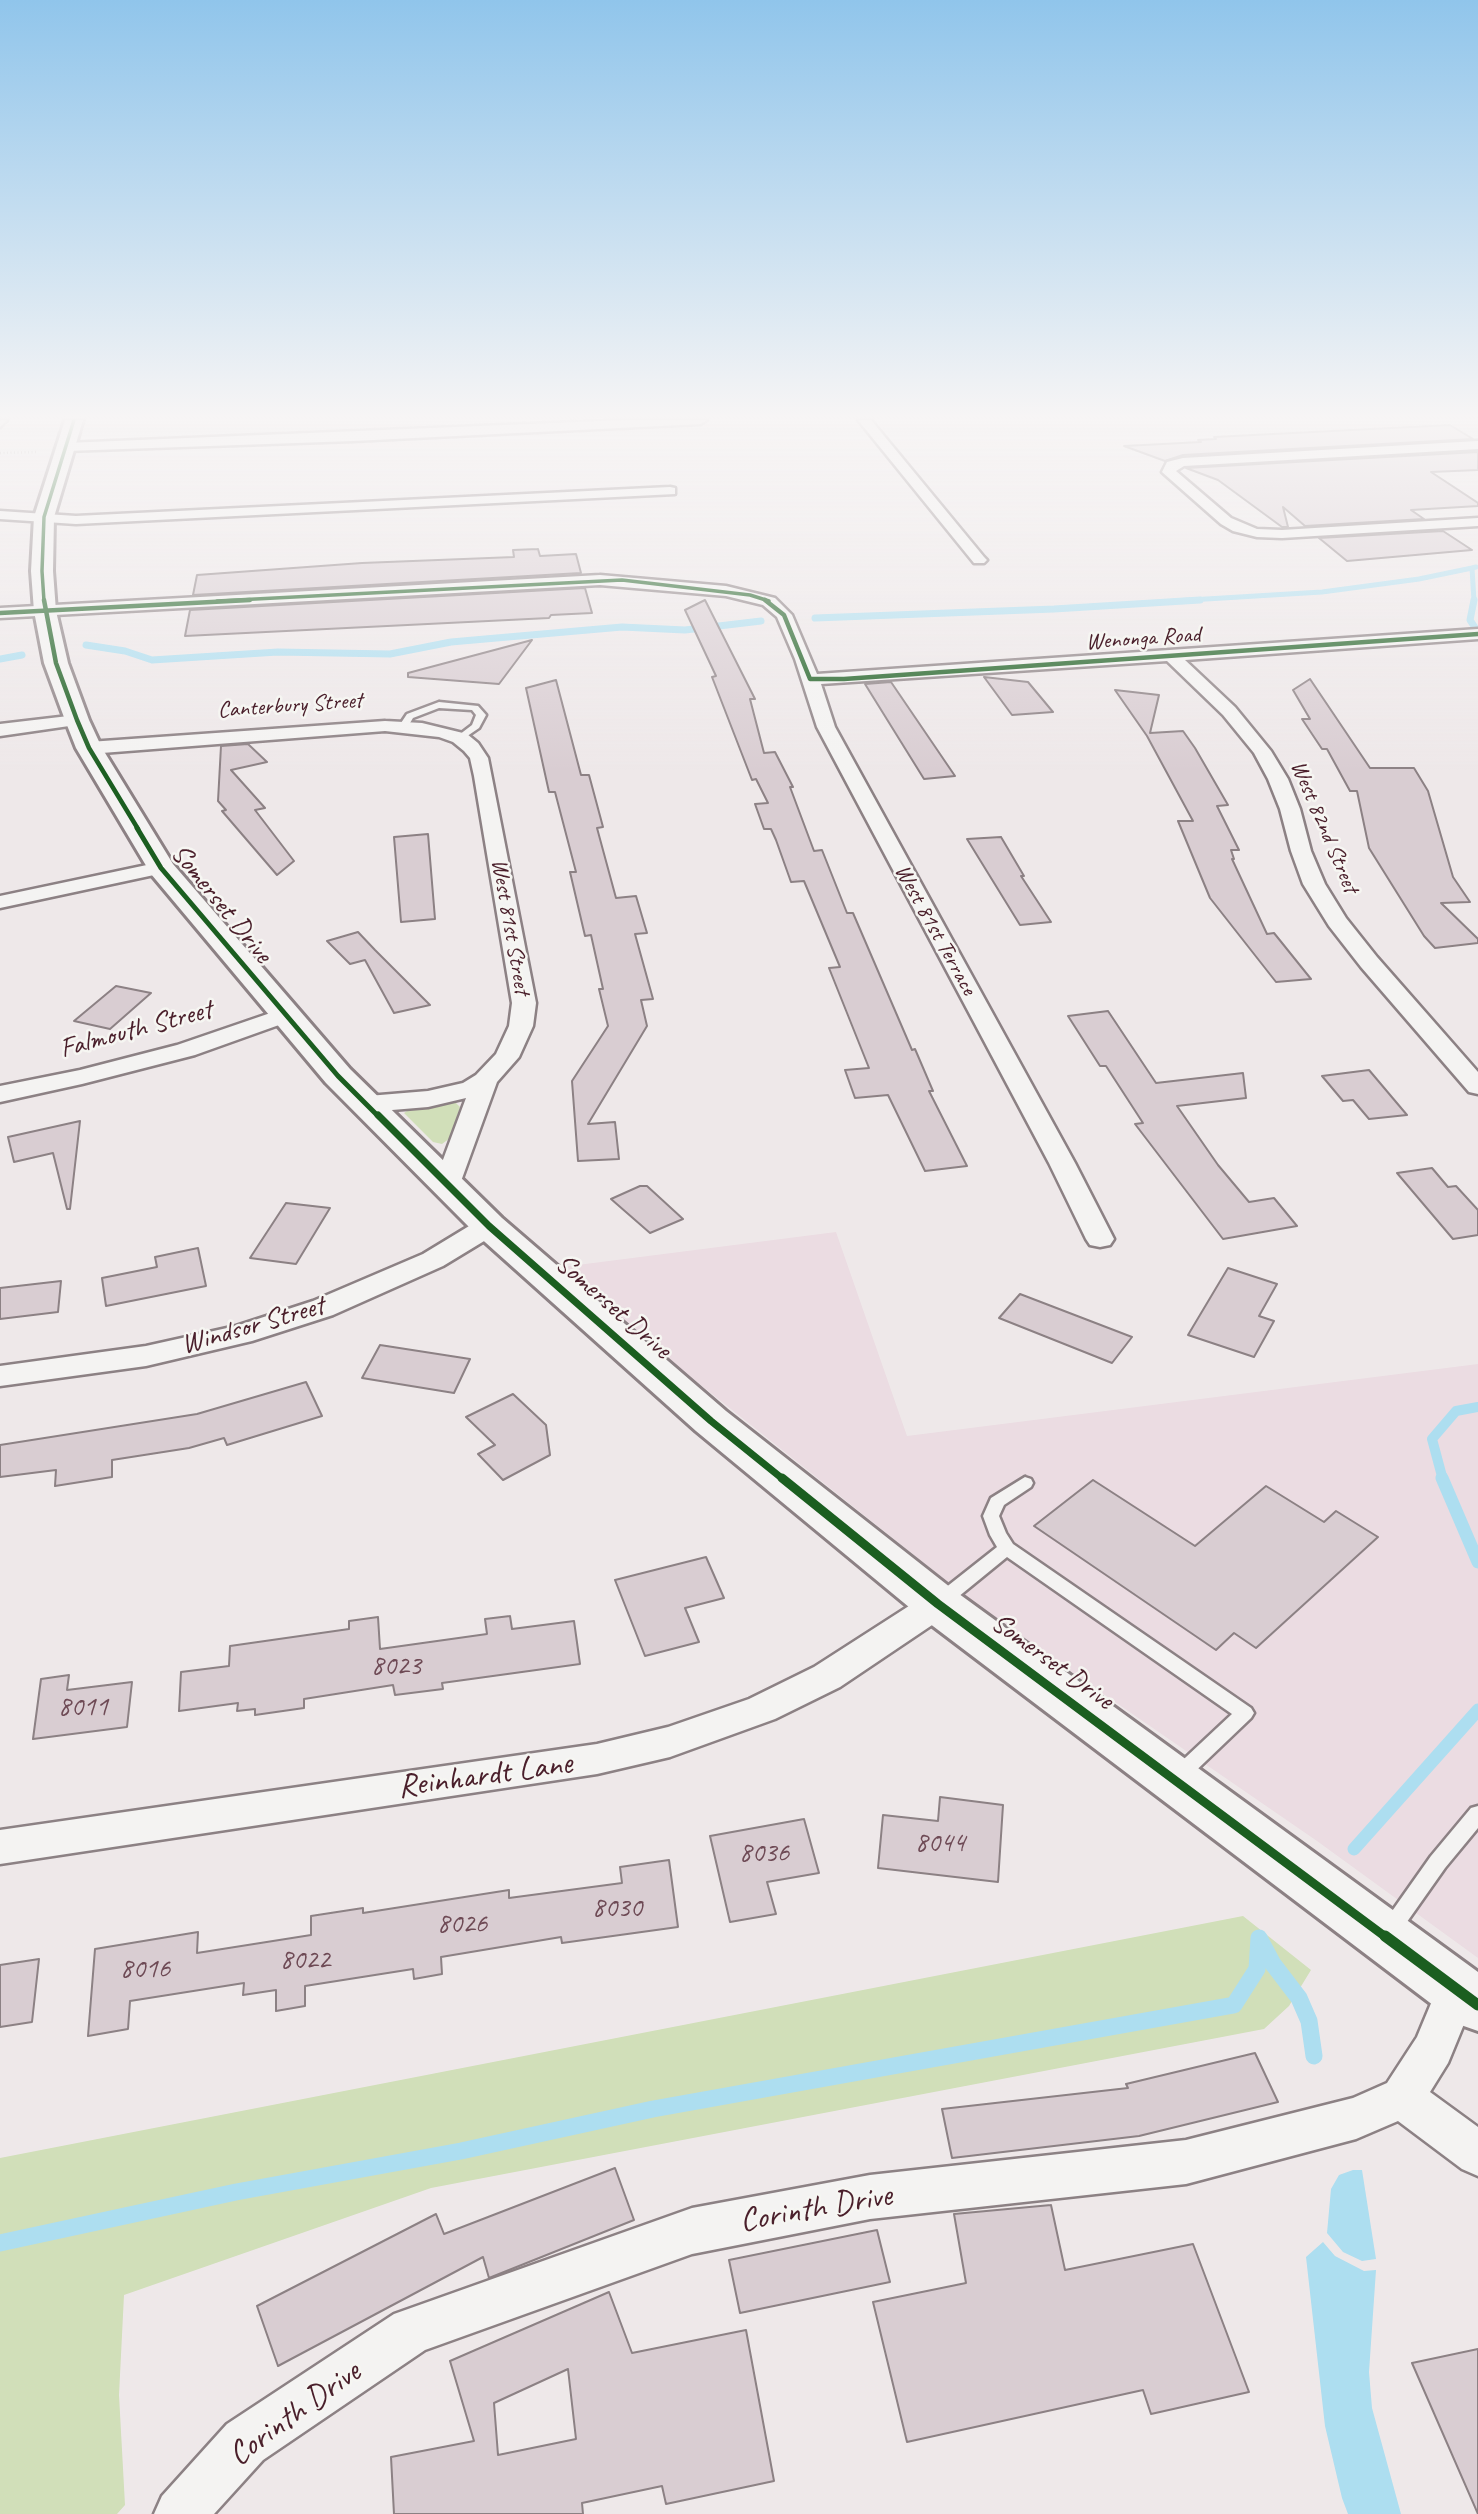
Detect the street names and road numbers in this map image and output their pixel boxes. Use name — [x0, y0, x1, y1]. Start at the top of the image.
street label: Wenonga Road — [1085, 621, 1201, 657]
street label: Canterbury Street — [217, 687, 363, 725]
street label: West 82nd Street — [1284, 757, 1364, 897]
street label: Somerset Drive — [163, 838, 279, 970]
street label: West 81st Street — [485, 857, 535, 997]
street label: West 81st Terrace — [888, 860, 982, 1000]
street label: Falmouth Street — [56, 994, 216, 1066]
street label: Somerset Drive — [548, 1247, 678, 1367]
street label: Windsor Street — [178, 1290, 328, 1362]
street label: Somerset Drive — [984, 1606, 1120, 1718]
street label: Reinhardt Lane — [395, 1744, 575, 1808]
street label: Corinth Drive — [737, 2176, 895, 2242]
street label: Corinth Drive — [221, 2353, 369, 2475]

